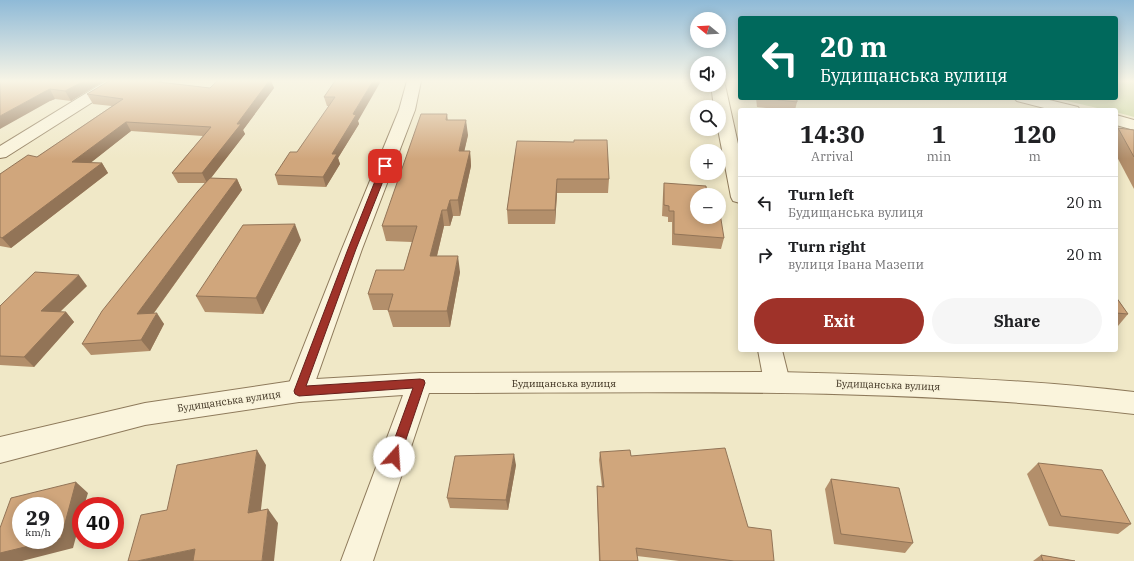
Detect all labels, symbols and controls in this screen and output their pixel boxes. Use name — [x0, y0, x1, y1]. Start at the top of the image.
north arrow — [690, 12, 726, 48]
map controls — [690, 12, 726, 224]
text: 20 m — [820, 28, 887, 65]
icon: left — [754, 32, 806, 84]
button: sound — [690, 56, 726, 92]
text: Будищанська вулиця — [820, 64, 1008, 87]
button: search — [690, 100, 726, 136]
text: 14:30 — [800, 118, 865, 150]
text: 1 — [932, 118, 946, 150]
text: 120 — [1013, 118, 1056, 150]
button: + — [690, 144, 726, 180]
text: Arrival — [811, 148, 853, 165]
text: min — [926, 148, 951, 165]
text: m — [1028, 148, 1041, 165]
pin — [368, 149, 402, 183]
icon: arrive — [374, 155, 396, 177]
text: Turn left — [788, 185, 854, 204]
button: − — [690, 188, 726, 224]
icon: left — [754, 192, 776, 214]
text: 20 m — [1066, 193, 1102, 212]
text: Будищанська вулиця — [788, 204, 924, 221]
text: Turn right — [788, 237, 866, 256]
icon: right — [754, 244, 776, 266]
text: 20 m — [1066, 245, 1102, 264]
text: вулиця Івана Мазепи — [788, 256, 924, 273]
button: Exit — [754, 298, 924, 344]
button: Share — [932, 298, 1102, 344]
street label: Будищанська вулиця — [512, 377, 616, 390]
street label: Будищанська вулиця — [836, 377, 941, 393]
street label: Будищанська вулиця — [176, 387, 282, 415]
position arrow — [373, 436, 415, 478]
speed limit sign: 40 — [72, 497, 124, 549]
text: 29 — [26, 504, 50, 531]
text: km/h — [25, 526, 51, 539]

